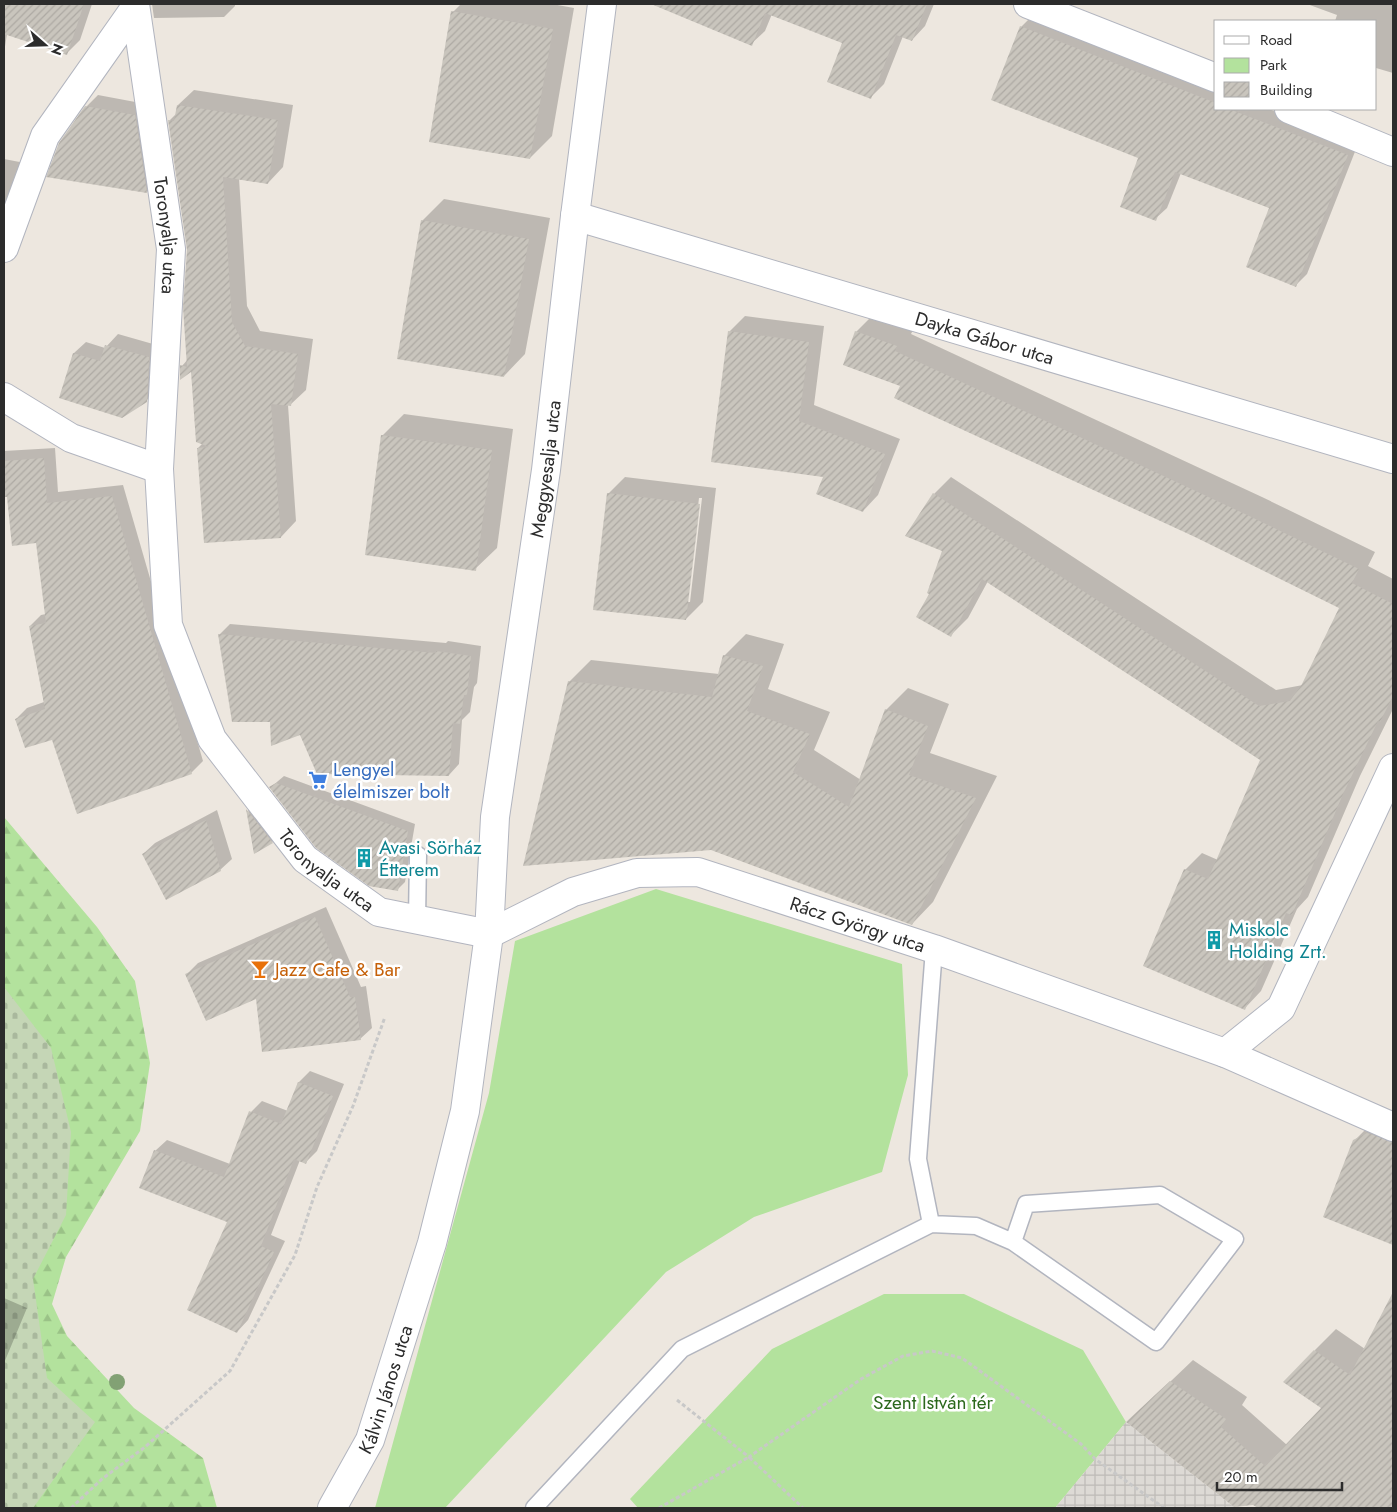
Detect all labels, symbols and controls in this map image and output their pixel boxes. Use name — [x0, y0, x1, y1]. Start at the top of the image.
north arrow — [20, 20, 70, 70]
legend — [1214, 20, 1377, 110]
text: Road — [1260, 29, 1292, 51]
text: N — [46, 41, 69, 58]
text: Park — [1260, 54, 1287, 76]
text: Building — [1260, 79, 1312, 101]
street label: Toronyalja utca — [147, 175, 185, 295]
street label: Dayka Gábor utca — [912, 304, 1057, 371]
street label: Meggyesalja utca — [523, 399, 567, 539]
place label: Lengyel élelmiszer bolt — [333, 756, 450, 805]
supermarket icon: Lengyel élelmiszer bolt — [307, 769, 329, 791]
street label: Toronyalja utca — [273, 823, 380, 918]
place label: Avasi Sörház Étterem — [379, 834, 482, 883]
building icon: Avasi Sörház Étterem — [353, 847, 375, 869]
street label: Rácz György utca — [786, 889, 929, 959]
place label: Miskolc Holding Zrt. — [1229, 916, 1327, 965]
building icon: Miskolc Holding Zrt. — [1203, 929, 1225, 951]
place label: Jazz Cafe & Bar — [272, 956, 401, 983]
bar icon: Jazz Cafe & Bar — [249, 958, 271, 980]
street label: Kálvin János utca — [352, 1322, 419, 1459]
park label: Szent István tér — [873, 1389, 993, 1416]
scale bar — [1217, 1460, 1342, 1492]
text: 20 m — [1224, 1466, 1258, 1488]

